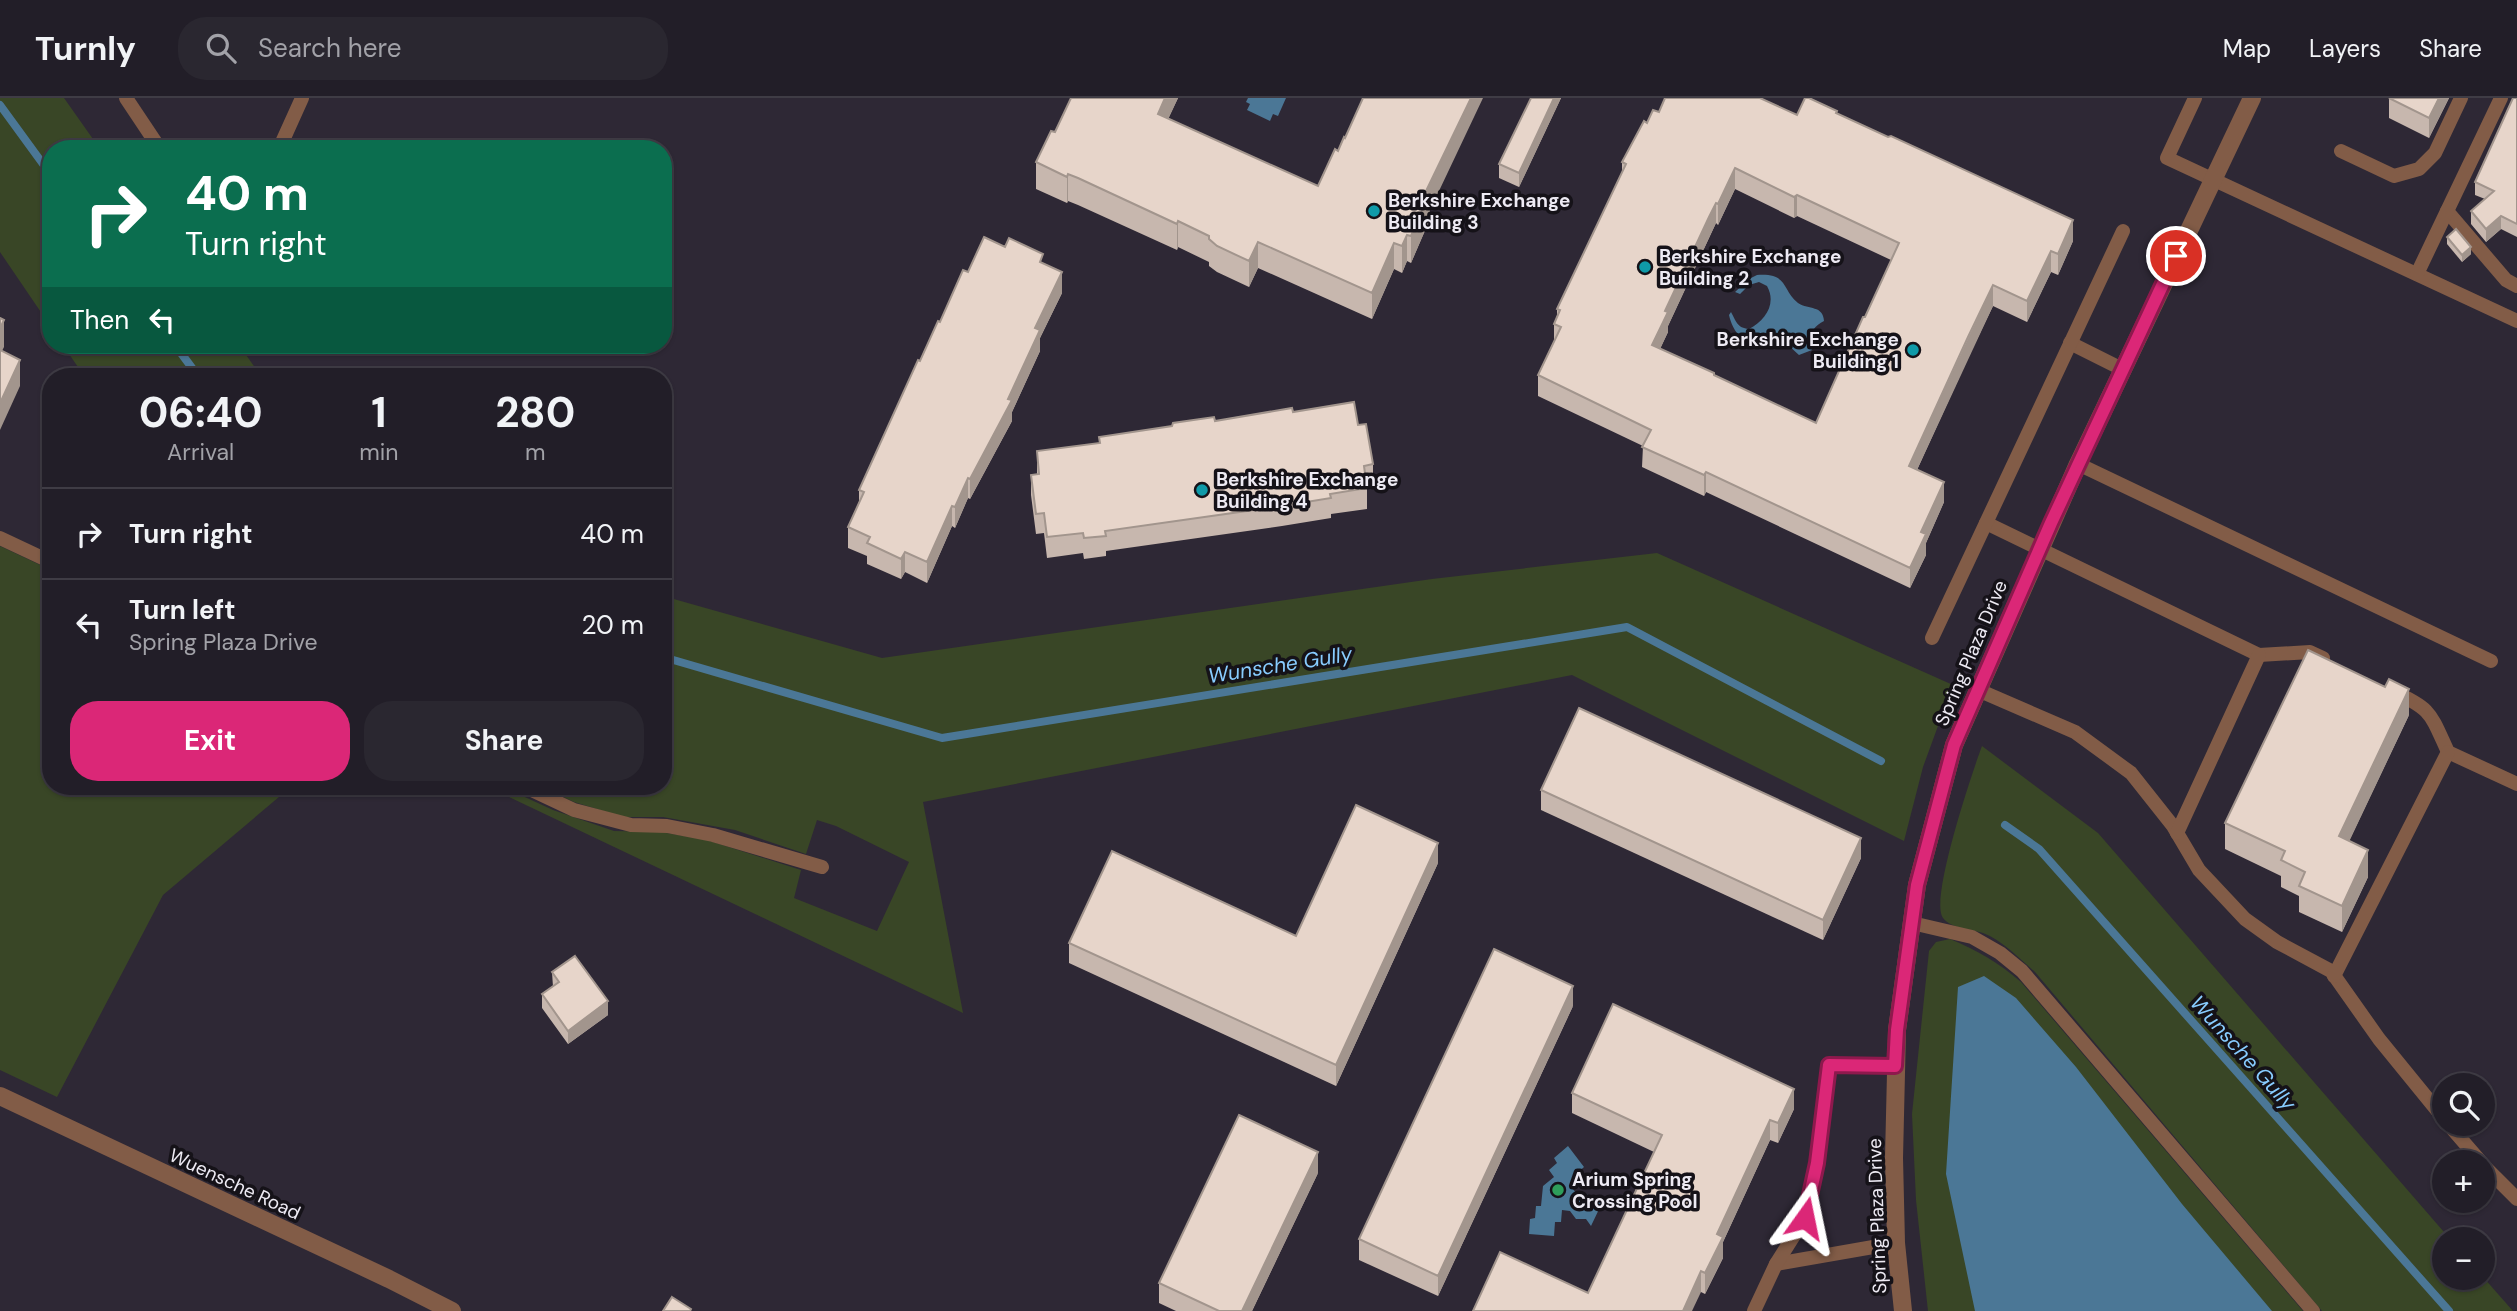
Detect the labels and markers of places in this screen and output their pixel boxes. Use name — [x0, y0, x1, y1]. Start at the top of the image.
place label: Berkshire Exchange Building 3 — [1388, 188, 1570, 235]
marker: Berkshire Exchange Building 3 — [1366, 203, 1382, 219]
pin — [2146, 226, 2206, 286]
place label: Berkshire Exchange Building 2 — [1659, 244, 1841, 291]
marker: Berkshire Exchange Building 2 — [1637, 259, 1653, 275]
place label: Berkshire Exchange Building 1 — [1717, 327, 1899, 374]
marker: Berkshire Exchange Building 1 — [1905, 342, 1921, 358]
place label: Berkshire Exchange Building 4 — [1216, 467, 1398, 514]
marker: Berkshire Exchange Building 4 — [1194, 482, 1210, 498]
place label: Arium Spring Crossing Pool — [1572, 1167, 1698, 1214]
marker: Arium Spring Crossing Pool — [1550, 1182, 1566, 1198]

